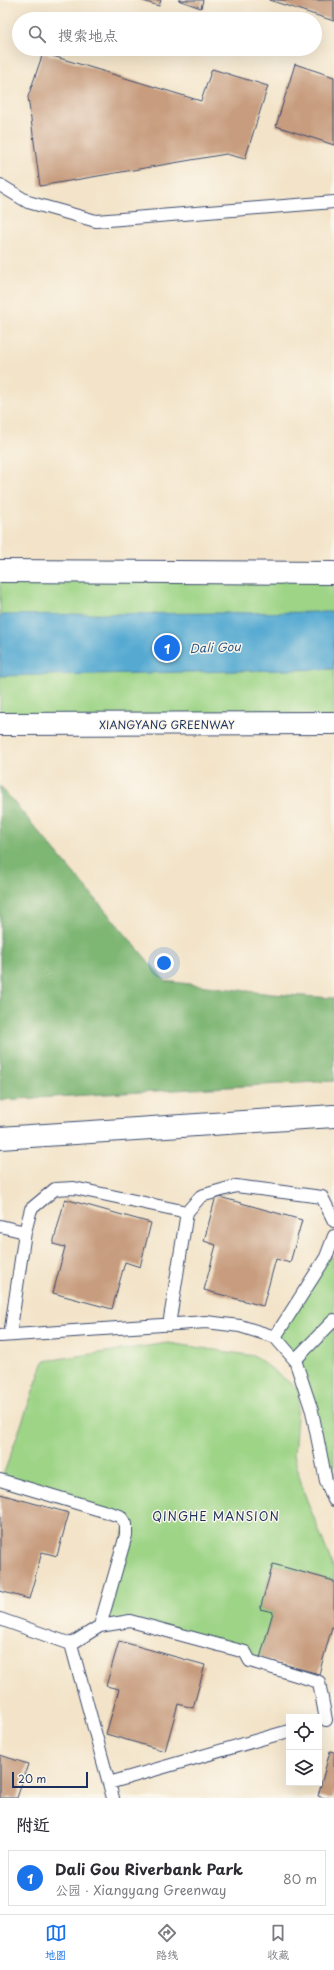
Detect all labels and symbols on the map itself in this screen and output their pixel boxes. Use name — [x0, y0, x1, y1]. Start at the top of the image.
pin: 1 — [154, 633, 180, 663]
water label: Dali Gou — [189, 637, 242, 657]
street label: XIANGYANG GREENWAY — [99, 716, 235, 733]
your location — [154, 953, 174, 973]
district label: QINGHE MANSION — [152, 1507, 280, 1525]
scale bar — [12, 1770, 88, 1789]

